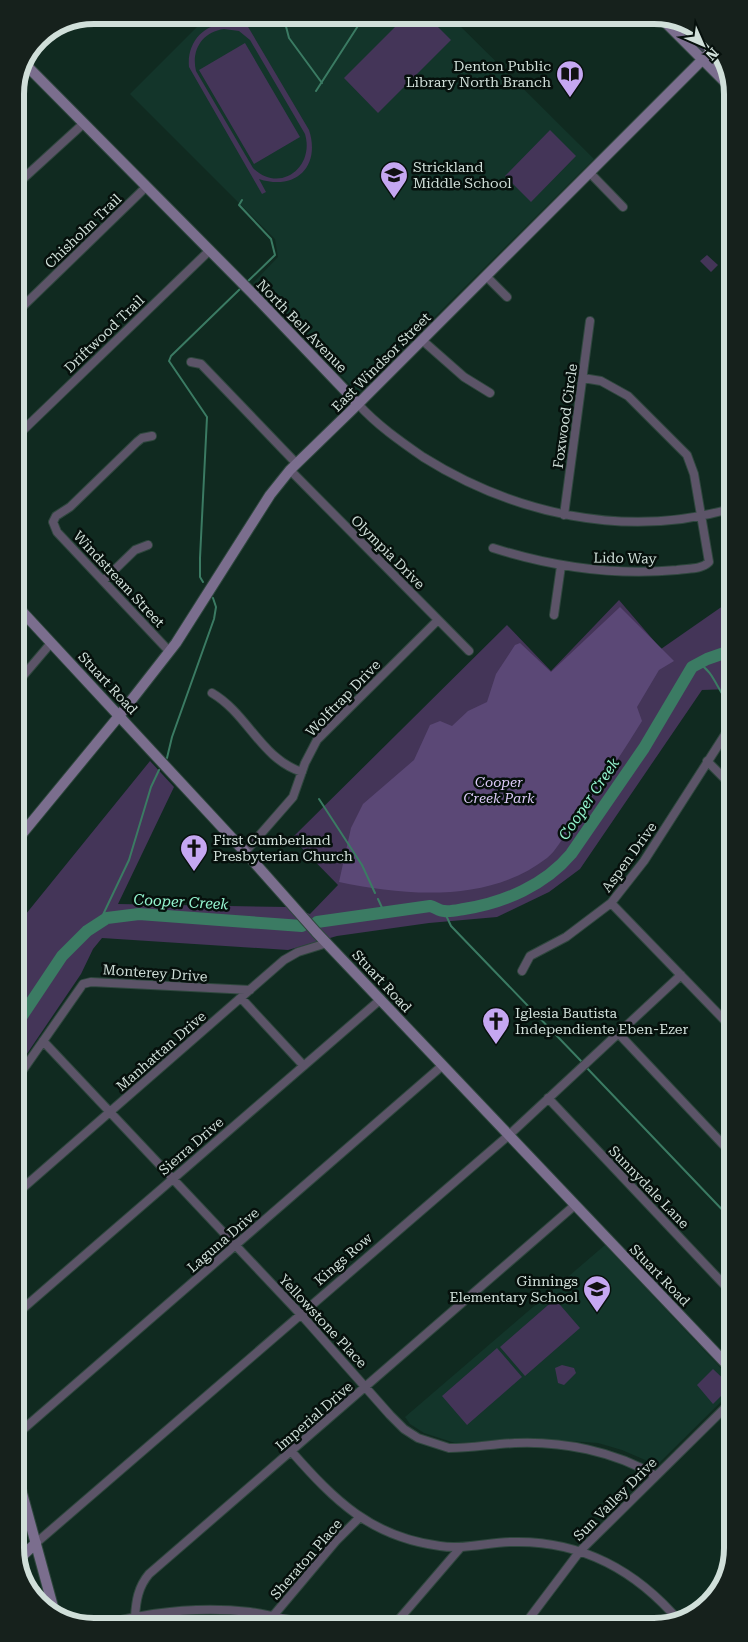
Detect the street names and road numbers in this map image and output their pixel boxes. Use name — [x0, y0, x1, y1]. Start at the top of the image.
street label: Chisholm Trail — [42, 190, 125, 271]
street label: North Bell Avenue — [254, 276, 351, 376]
street label: Driftwood Trail — [61, 292, 148, 376]
street label: East Windsor Street — [328, 309, 434, 415]
street label: Foxwood Circle — [550, 362, 580, 469]
street label: Olympia Drive — [348, 512, 428, 592]
street label: Windstream Street — [70, 528, 168, 630]
street label: Lido Way — [593, 549, 658, 567]
street label: Stuart Road — [75, 649, 141, 717]
street label: Wolftrap Drive — [303, 656, 384, 740]
street label: Aspen Drive — [598, 819, 660, 895]
street label: Stuart Road — [349, 947, 415, 1015]
street label: Monterey Drive — [102, 961, 208, 985]
street label: Manhattan Drive — [113, 1008, 209, 1094]
street label: Sierra Drive — [156, 1114, 227, 1178]
street label: Sunnydale Lane — [606, 1142, 693, 1232]
street label: Laguna Drive — [184, 1204, 262, 1275]
street label: Kings Row — [311, 1229, 375, 1288]
street label: Stuart Road — [627, 1241, 693, 1309]
street label: Yellowstone Place — [276, 1271, 370, 1371]
street label: Imperial Drive — [272, 1378, 356, 1454]
street label: Sun Valley Drive — [570, 1454, 660, 1544]
street label: Sheraton Place — [267, 1515, 345, 1602]

